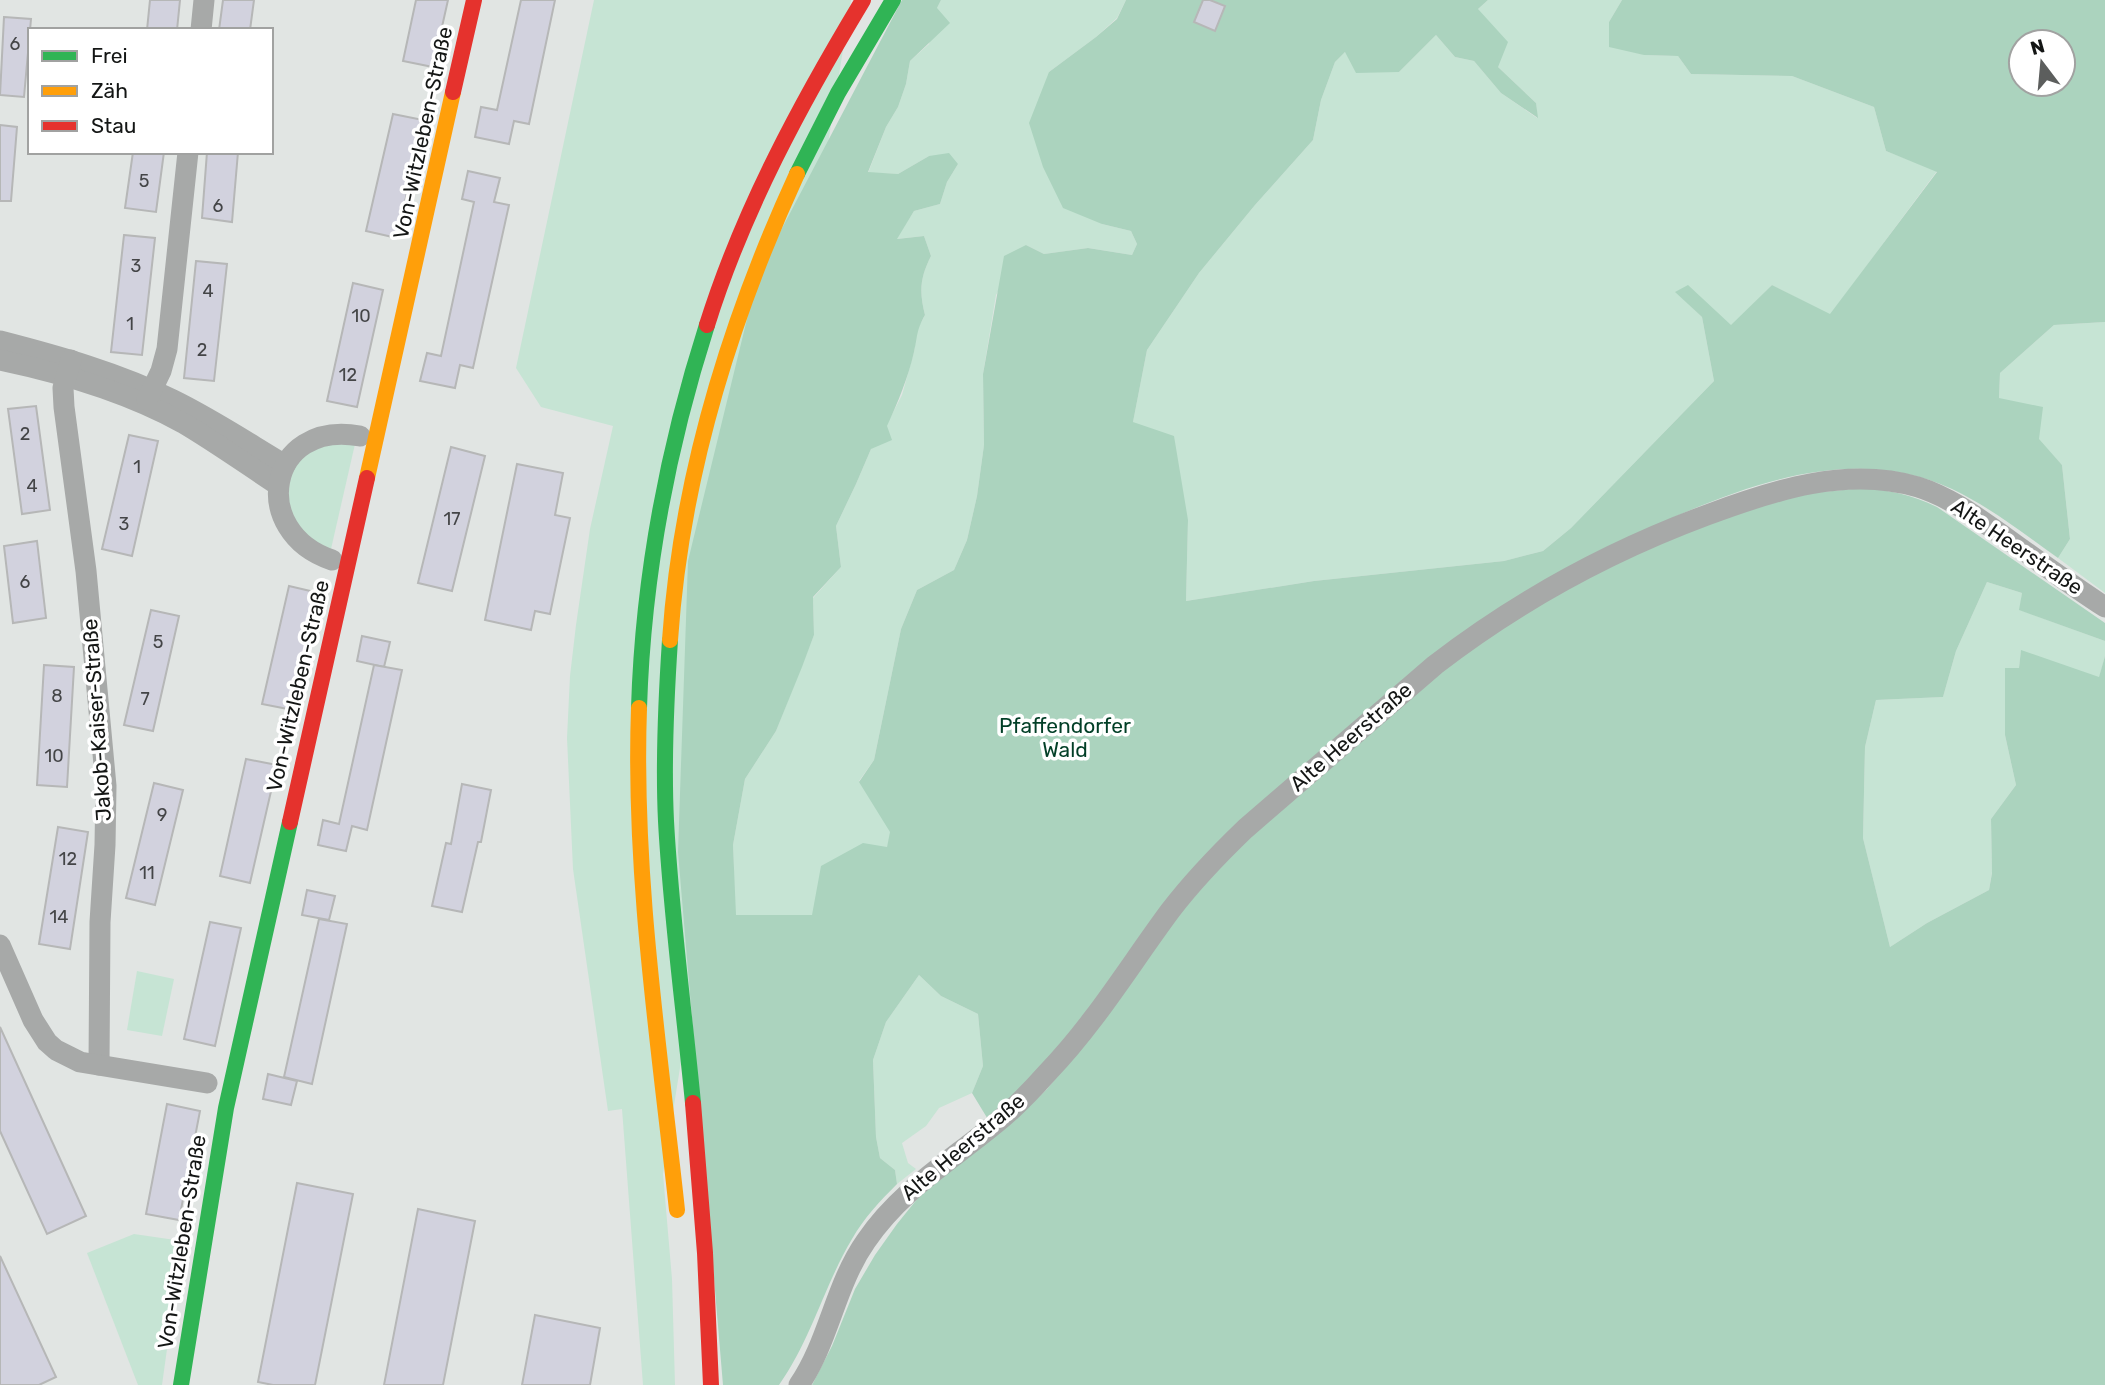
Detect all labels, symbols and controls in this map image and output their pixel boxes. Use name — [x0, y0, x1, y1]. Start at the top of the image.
street label: Von-Witzleben-Straße — [388, 24, 457, 241]
legend — [28, 28, 273, 154]
north arrow — [2007, 28, 2077, 98]
house number: 6 — [10, 33, 21, 55]
text: N — [2028, 34, 2047, 60]
text: Frei — [91, 43, 128, 68]
text: Zäh — [91, 78, 128, 103]
text: Stau — [91, 113, 137, 138]
house number: 5 — [139, 170, 149, 192]
house number: 6 — [213, 195, 224, 217]
house number: 3 — [131, 255, 141, 277]
house number: 4 — [202, 280, 214, 302]
house number: 10 — [351, 305, 371, 327]
house number: 1 — [126, 313, 134, 335]
house number: 2 — [197, 339, 207, 361]
house number: 12 — [339, 364, 357, 386]
house number: 2 — [20, 423, 30, 445]
house number: 1 — [133, 456, 141, 478]
house number: 4 — [26, 475, 38, 497]
street label: Alte Heerstraße — [1947, 493, 2088, 600]
house number: 17 — [444, 508, 460, 530]
house number: 3 — [119, 513, 129, 535]
house number: 6 — [20, 571, 31, 593]
street label: Von-Witzleben-Straße — [261, 578, 334, 794]
street label: Jakob-Kaiser-Straße — [77, 618, 116, 822]
house number: 5 — [153, 631, 163, 653]
street label: Alte Heerstraße — [1285, 677, 1417, 796]
house number: 8 — [51, 685, 63, 707]
house number: 7 — [140, 688, 150, 710]
park label: Pfaffendorfer Wald — [999, 713, 1131, 762]
house number: 10 — [44, 745, 64, 767]
house number: 9 — [157, 804, 167, 826]
house number: 12 — [59, 848, 77, 870]
house number: 11 — [139, 862, 155, 884]
house number: 14 — [50, 906, 68, 928]
street label: Alte Heerstraße — [896, 1088, 1029, 1205]
street label: Von-Witzleben-Straße — [152, 1133, 211, 1351]

